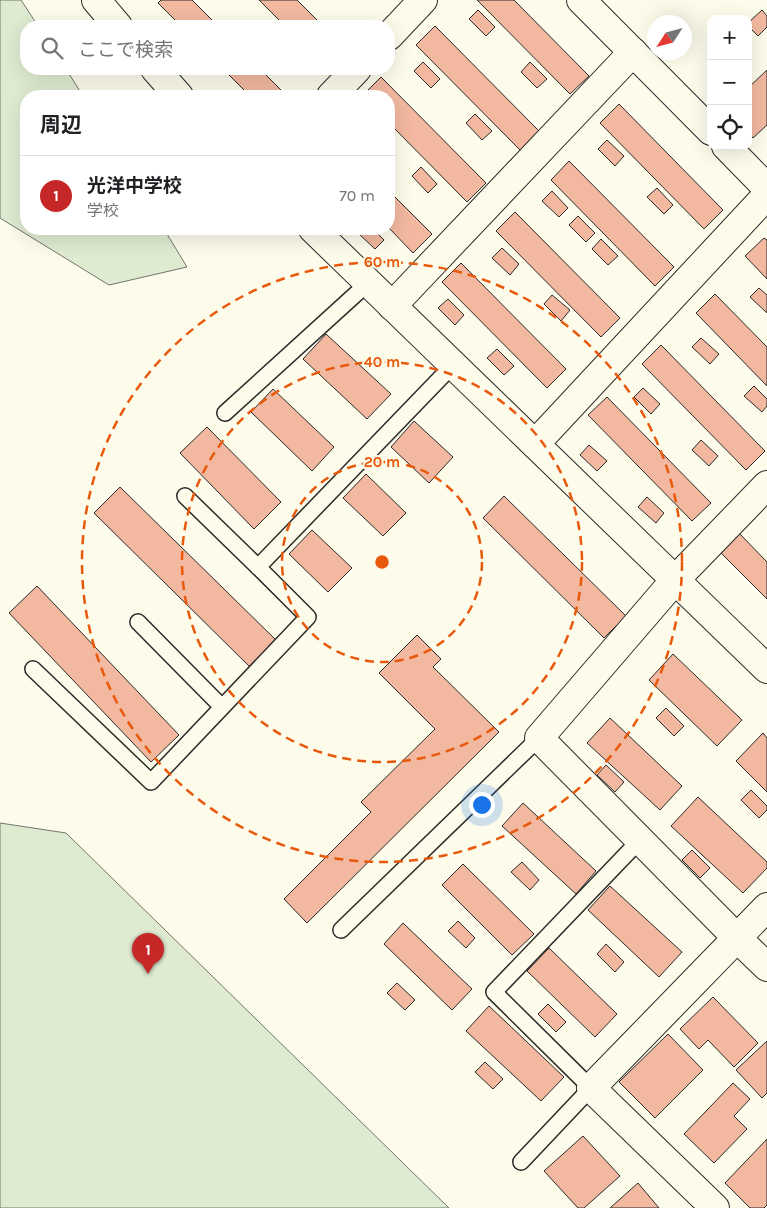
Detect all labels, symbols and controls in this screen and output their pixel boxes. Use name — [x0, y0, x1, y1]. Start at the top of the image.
north arrow — [647, 15, 692, 60]
map controls — [707, 15, 752, 150]
button: + — [707, 15, 752, 60]
search box — [20, 20, 395, 75]
icon: search — [38, 34, 66, 62]
text: ここで検索 — [78, 39, 173, 61]
button: − — [707, 60, 752, 105]
button: locate — [707, 105, 752, 150]
text: 周辺 — [40, 113, 82, 137]
text: 光洋中学校 — [87, 175, 182, 197]
text: 1 — [53, 186, 59, 205]
text: 70 m — [339, 186, 375, 205]
text: 学校 — [87, 201, 119, 220]
text: 60 m — [364, 253, 400, 271]
text: 40 m — [364, 353, 400, 371]
text: 20 m — [364, 453, 400, 471]
centre of rings — [373, 553, 391, 571]
your location — [469, 792, 495, 818]
pin: 1 — [132, 933, 164, 974]

